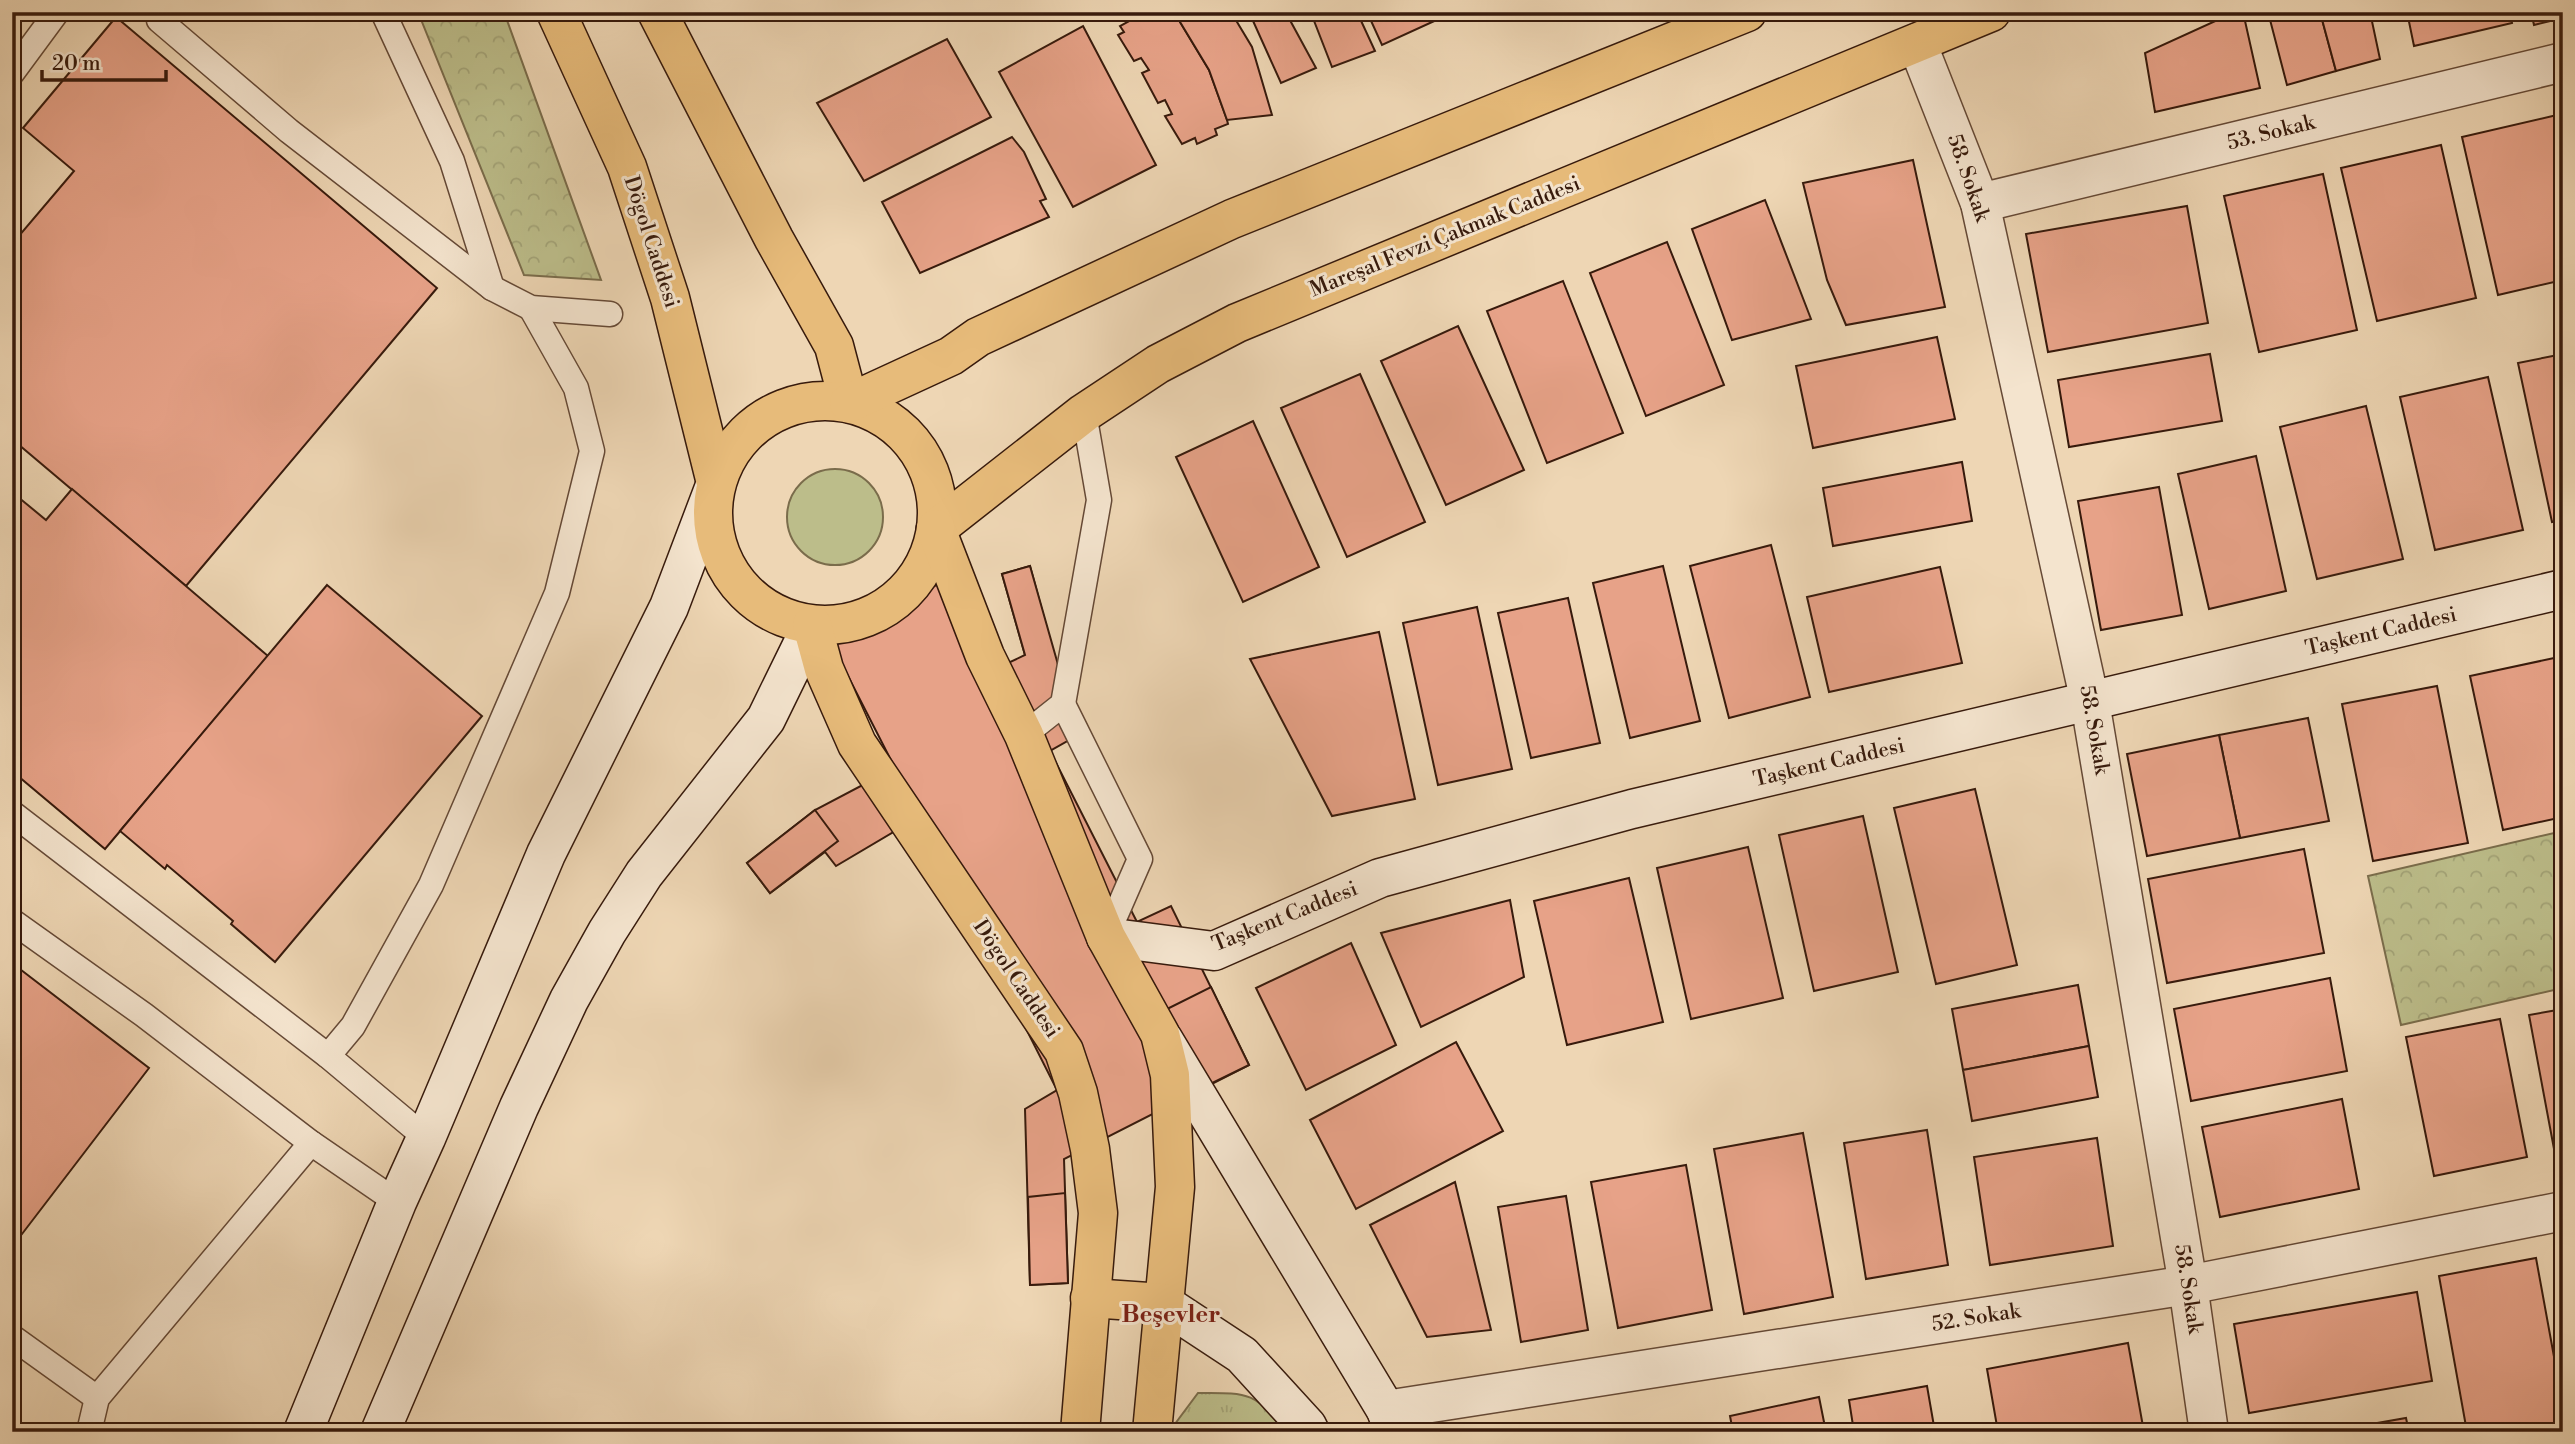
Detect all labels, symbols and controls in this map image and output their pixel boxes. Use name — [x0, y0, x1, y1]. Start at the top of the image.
scale bar — [42, 38, 166, 82]
text: 20 m — [52, 51, 101, 77]
street label: 53. Sokak — [2225, 109, 2318, 156]
street label: 58. Sokak — [1941, 131, 1995, 226]
street label: Mareşal Fevzi Çakmak Caddesi — [1306, 171, 1584, 303]
street label: Dögol Caddesi — [617, 173, 685, 311]
street label: Taşkent Caddesi — [2303, 602, 2459, 662]
street label: 58. Sokak — [2073, 683, 2115, 778]
street label: Taşkent Caddesi — [1751, 733, 1907, 793]
street label: Taşkent Caddesi — [1208, 876, 1362, 958]
street label: Dögol Caddesi — [967, 915, 1065, 1043]
street label: 58. Sokak — [2168, 1242, 2208, 1337]
street label: 52. Sokak — [1930, 1298, 2023, 1338]
district label: Beşevler — [1122, 1300, 1220, 1330]

